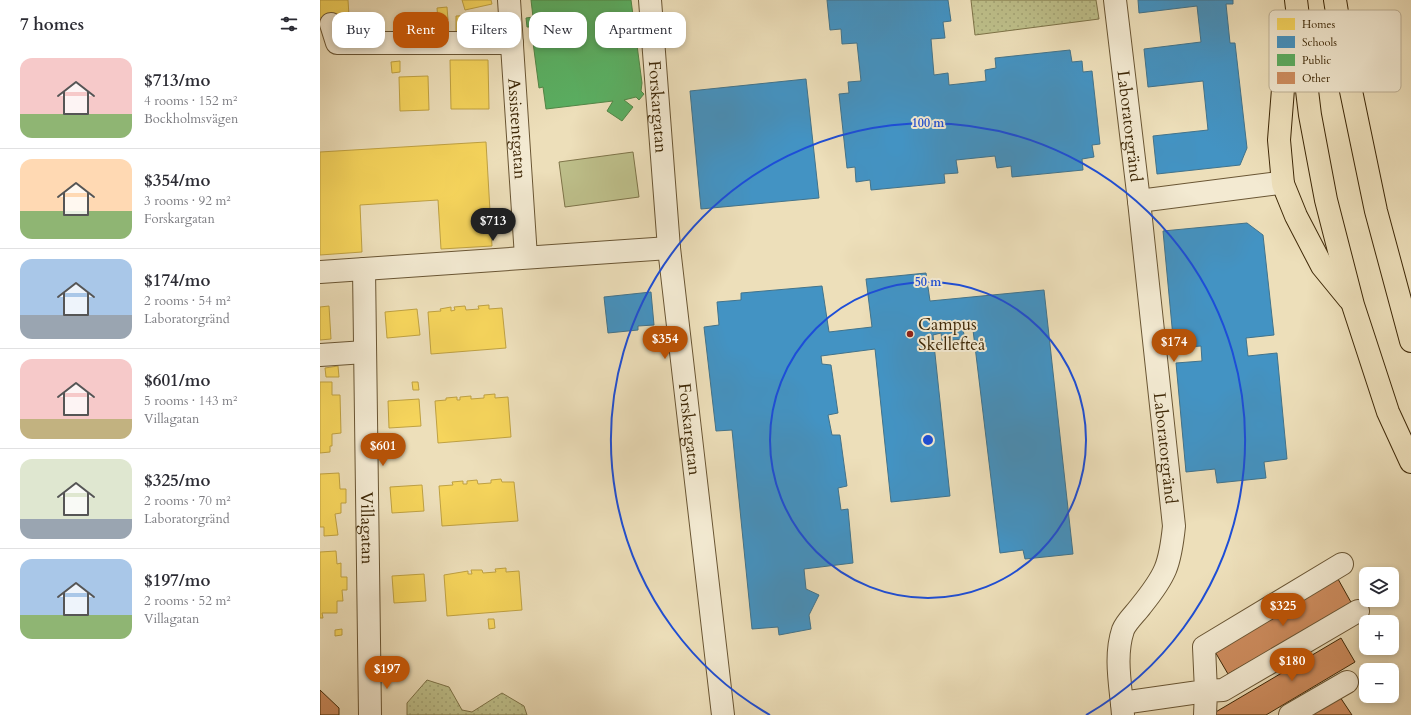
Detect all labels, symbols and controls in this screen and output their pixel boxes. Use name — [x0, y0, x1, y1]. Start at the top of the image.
legend — [1269, 10, 1401, 92]
chip: Buy — [332, 12, 385, 48]
chip: Rent — [393, 12, 449, 48]
chip: Filters — [457, 12, 521, 48]
chip: New — [529, 12, 587, 48]
chip: Apartment — [595, 12, 686, 48]
text: 7 homes — [20, 13, 84, 36]
icon: filters — [278, 13, 300, 35]
text: Homes — [1302, 17, 1335, 32]
text: Schools — [1302, 35, 1337, 50]
text: Public — [1302, 53, 1331, 68]
street label: Forskargatan — [643, 60, 673, 154]
text: $713/mo — [144, 69, 210, 92]
street label: Laboratorgränd — [1112, 69, 1148, 183]
text: Other — [1302, 71, 1331, 86]
icon: home — [52, 74, 100, 122]
street label: Assistentgatan — [503, 77, 532, 180]
text: 4 rooms · 152 m² — [144, 92, 237, 110]
text: Bockholmsvägen — [144, 110, 238, 128]
text: 100 m — [912, 115, 945, 131]
text: $354/mo — [144, 169, 210, 192]
icon: home — [52, 175, 100, 223]
text: 3 rooms · 92 m² — [144, 192, 231, 210]
pin: $713 — [469, 208, 517, 242]
text: Forskargatan — [144, 210, 215, 228]
text: $713 — [480, 212, 506, 230]
text: $174/mo — [144, 269, 210, 292]
text: 50 m — [915, 274, 942, 290]
icon: home — [52, 275, 100, 323]
text: 2 rooms · 54 m² — [144, 292, 231, 310]
text: Laboratorgränd — [144, 310, 230, 328]
place label: Campus Skellefteå — [918, 313, 986, 356]
pin: $354 — [641, 326, 689, 360]
marker: Campus Skellefteå — [905, 329, 915, 339]
pin: $174 — [1150, 329, 1198, 363]
text: $354 — [652, 330, 678, 348]
text: $174 — [1161, 333, 1187, 351]
text: $601/mo — [144, 369, 210, 392]
icon: home — [52, 375, 100, 423]
street label: Forskargatan — [673, 382, 707, 477]
street label: Laboratorgränd — [1148, 391, 1183, 505]
text: 5 rooms · 143 m² — [144, 392, 237, 410]
text: Villagatan — [144, 410, 199, 428]
pin: $601 — [359, 433, 407, 467]
centre of rings — [921, 433, 935, 447]
text: $601 — [370, 437, 396, 455]
text: $325/mo — [144, 469, 210, 492]
icon: home — [52, 475, 100, 523]
text: 2 rooms · 70 m² — [144, 492, 231, 510]
street label: Villagatan — [355, 492, 379, 565]
text: Laboratorgränd — [144, 510, 230, 528]
map controls — [1359, 567, 1399, 703]
button: layers — [1359, 567, 1399, 607]
text: $197/mo — [144, 569, 210, 592]
icon: home — [52, 575, 100, 623]
text: 2 rooms · 52 m² — [144, 592, 231, 610]
pin: $325 — [1259, 593, 1307, 627]
text: $325 — [1270, 597, 1296, 615]
text: Villagatan — [144, 610, 199, 628]
button: + — [1359, 615, 1399, 655]
pin: $180 — [1268, 648, 1316, 682]
text: $180 — [1279, 652, 1305, 670]
pin: $197 — [363, 656, 411, 690]
text: $197 — [374, 660, 400, 678]
button: − — [1359, 663, 1399, 703]

